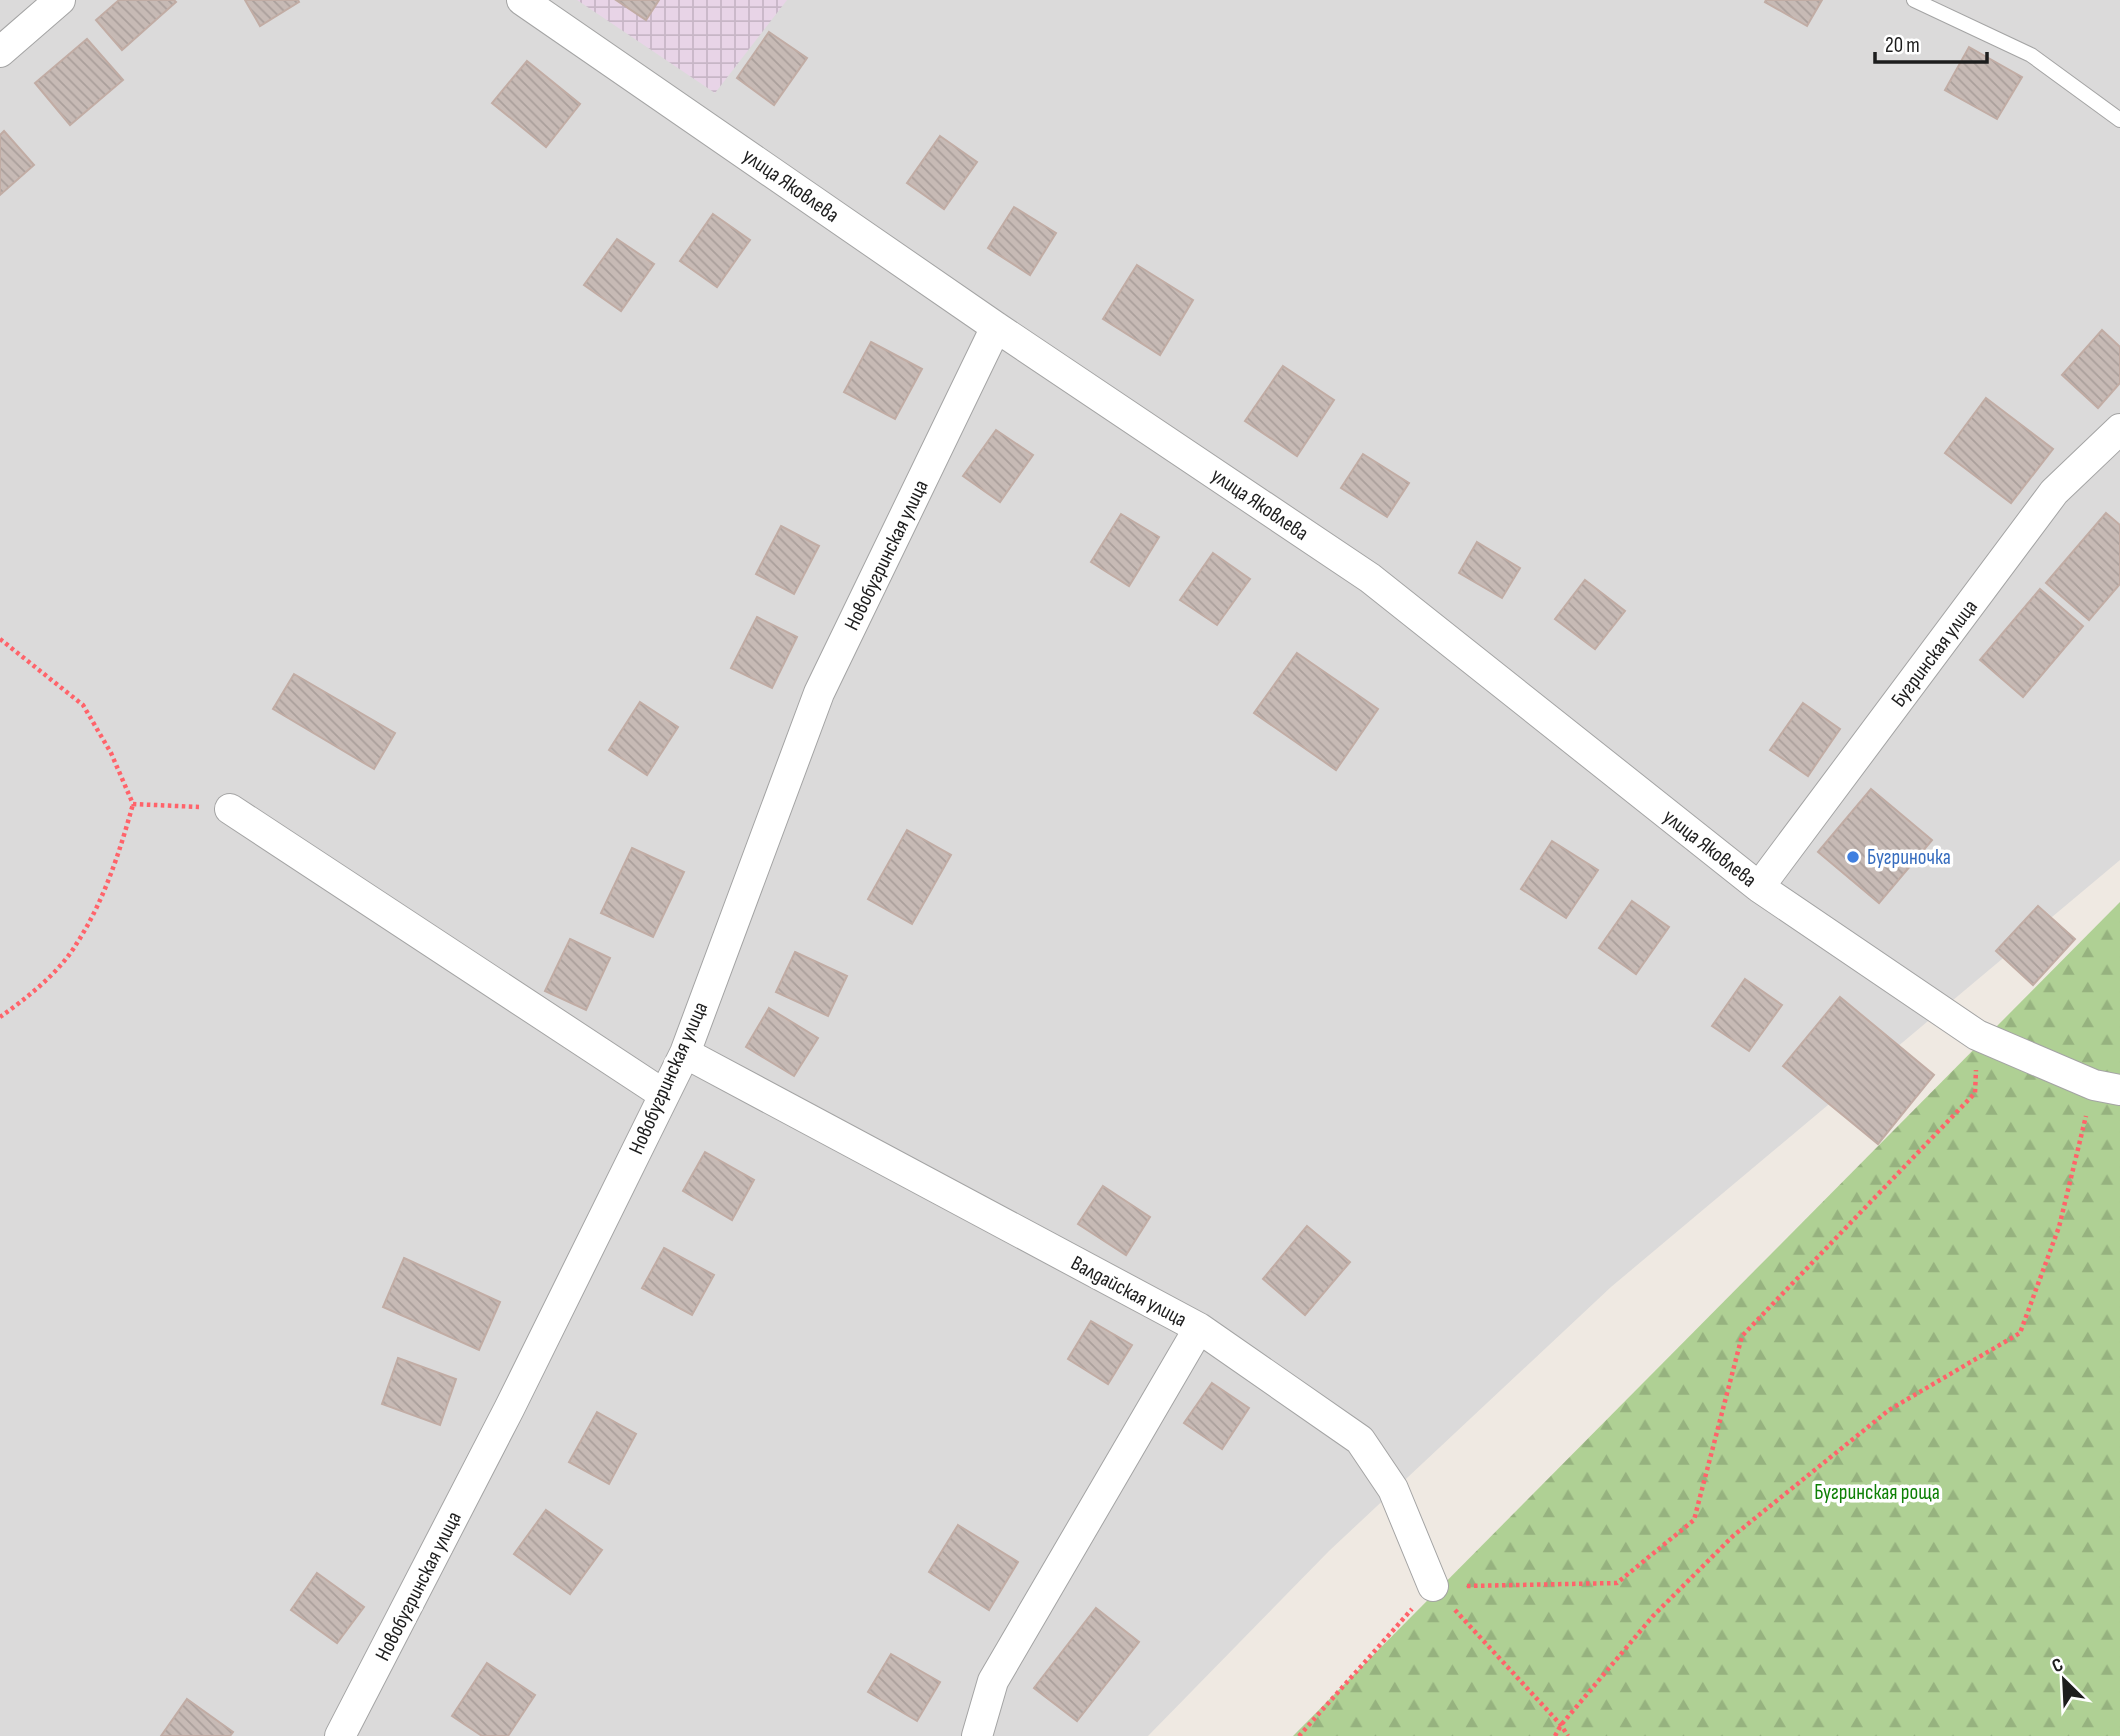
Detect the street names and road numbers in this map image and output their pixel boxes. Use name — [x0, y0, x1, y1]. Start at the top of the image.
street label: улица Яковлева — [738, 143, 844, 228]
street label: улица Яковлева — [1206, 463, 1313, 546]
street label: Новобугринская улица — [839, 476, 934, 635]
street label: Бугринская улица — [1886, 595, 1983, 712]
street label: улица Яковлева — [1658, 804, 1761, 893]
street label: Новобугринская улица — [624, 998, 713, 1158]
street label: Валдайская улица — [1067, 1251, 1191, 1332]
street label: Новобугринская улица — [370, 1507, 467, 1665]

